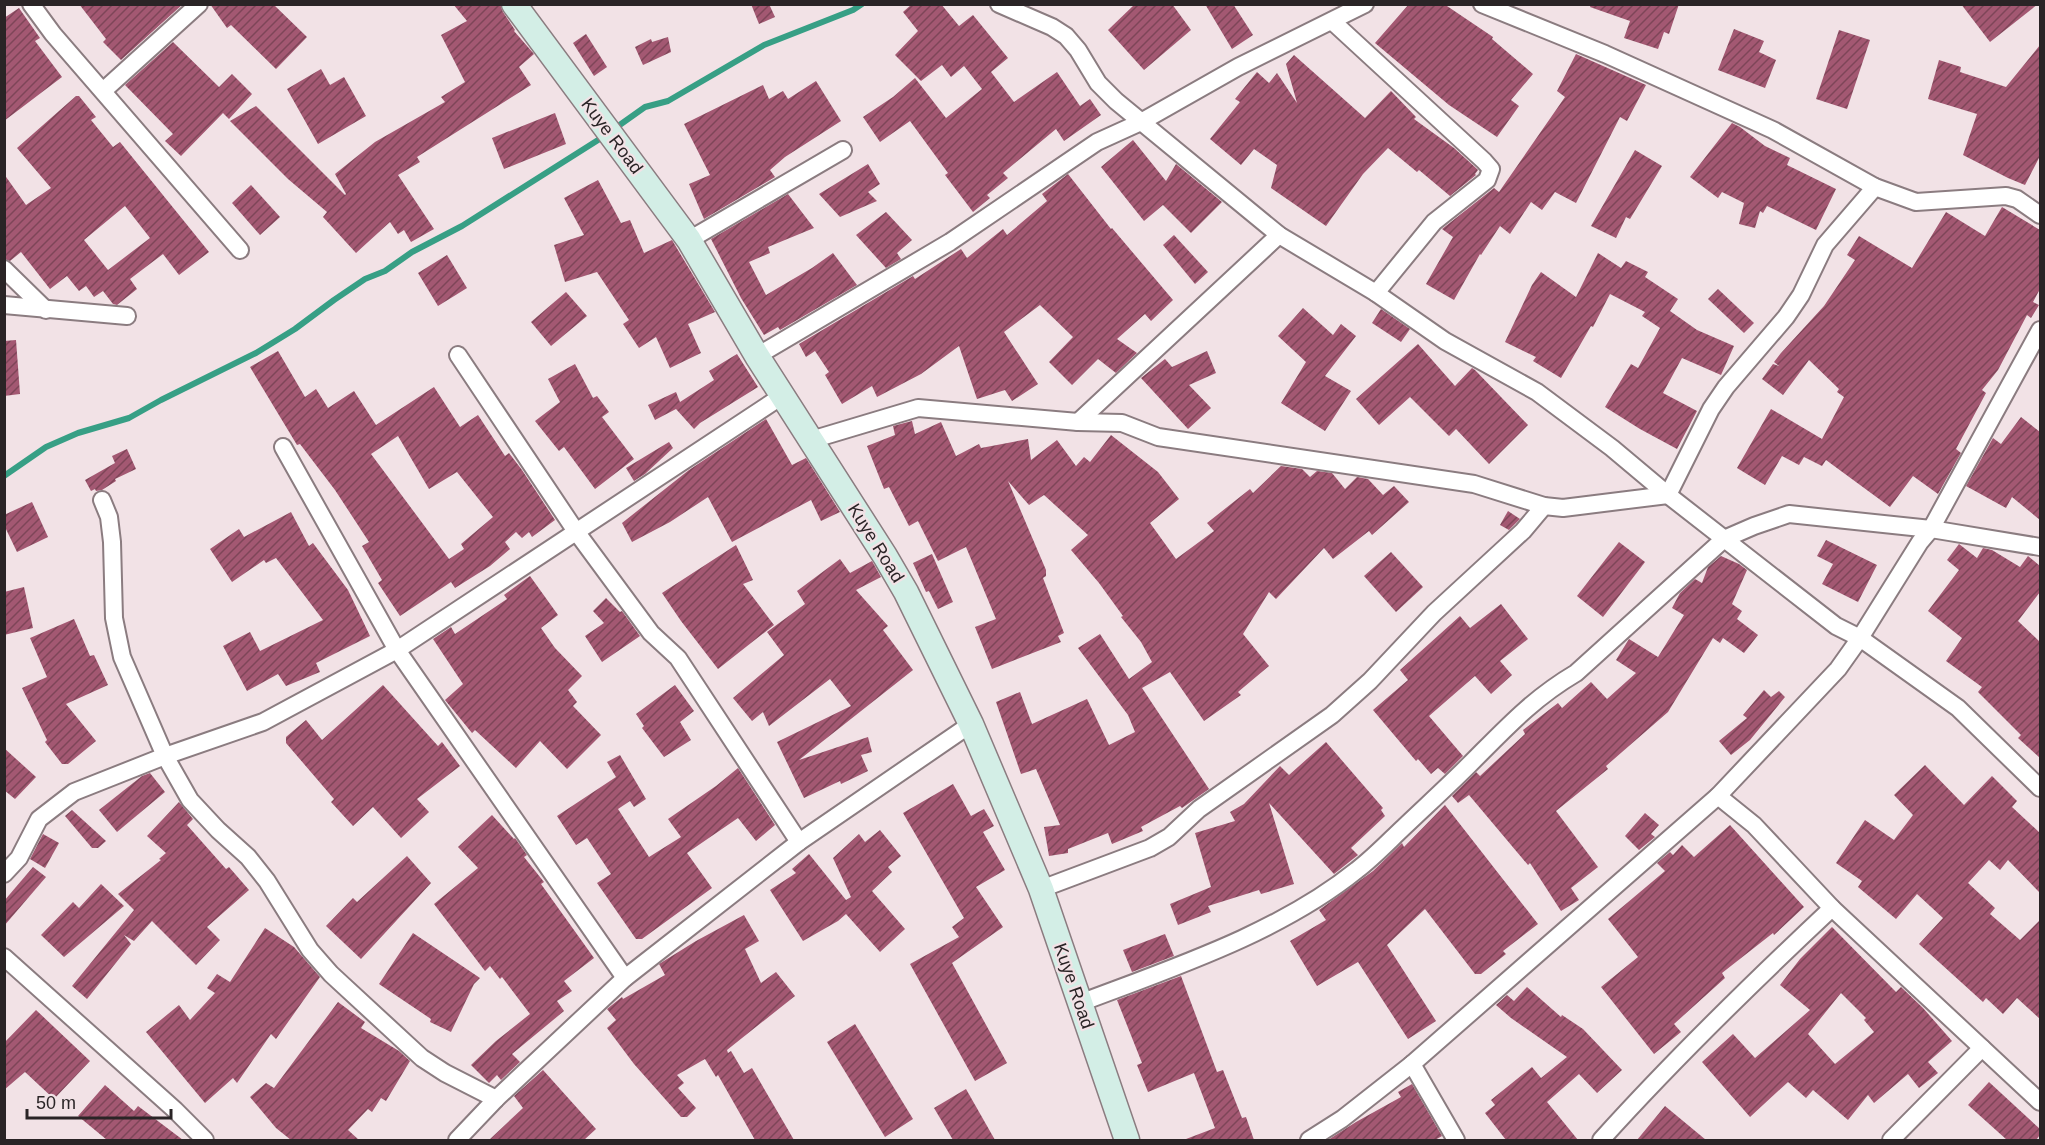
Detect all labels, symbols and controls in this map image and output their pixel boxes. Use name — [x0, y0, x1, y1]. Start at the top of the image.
street label: Kuye Road — [577, 94, 647, 178]
street label: Kuye Road — [844, 500, 908, 586]
street label: Kuye Road — [1050, 941, 1098, 1031]
scale bar — [27, 1082, 171, 1120]
text: 50 m — [36, 1093, 76, 1113]

